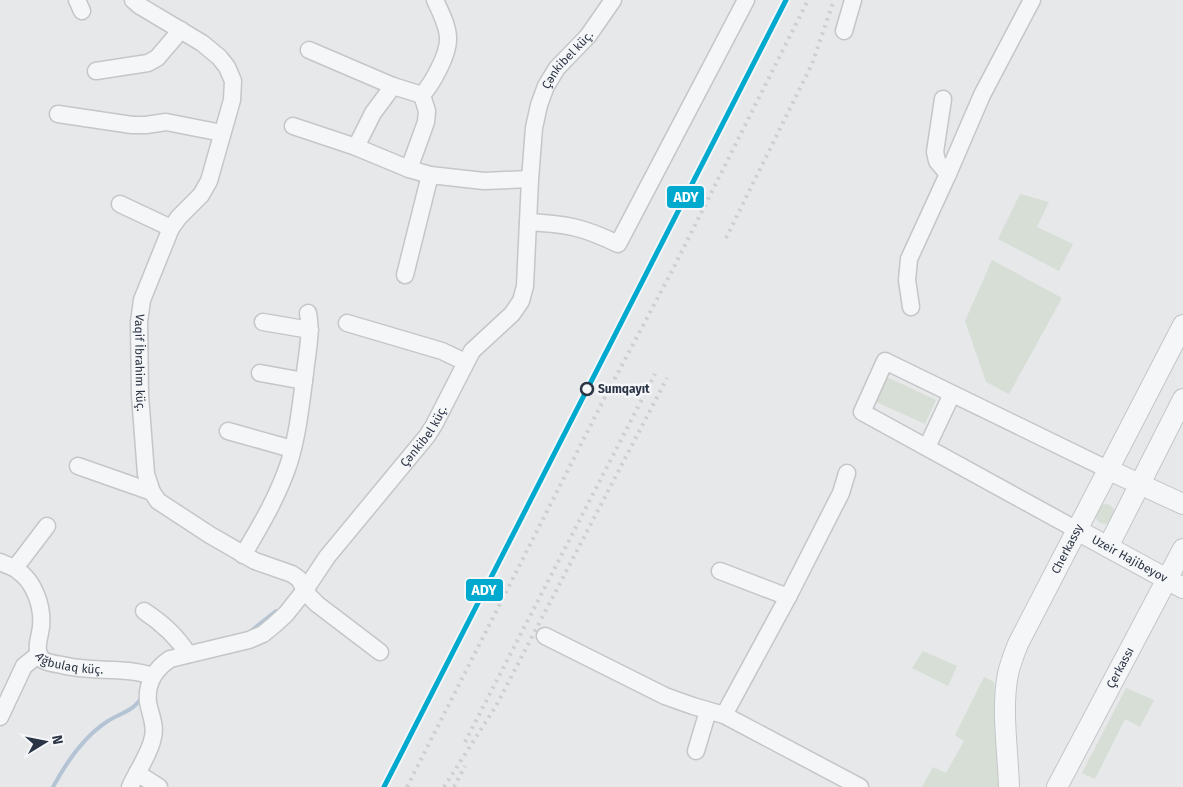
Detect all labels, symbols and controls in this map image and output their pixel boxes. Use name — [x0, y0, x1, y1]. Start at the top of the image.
street label: Çənkibel küç. — [539, 28, 596, 91]
line badge: ADY — [666, 185, 705, 209]
text: ADY — [672, 189, 699, 206]
street label: Vaqif İbrahim küç. — [132, 313, 148, 412]
marker: Sumqayıt — [580, 382, 594, 396]
place label: Sumqayıt — [598, 382, 650, 396]
street label: Çənkibel küç. — [397, 403, 450, 470]
street label: Cherkassy — [1049, 522, 1086, 576]
street label: Uzeir Hajibeyov — [1089, 532, 1170, 585]
line badge: ADY — [465, 578, 504, 602]
text: ADY — [470, 582, 497, 599]
street label: Çerkassı — [1104, 645, 1137, 691]
street label: Ağbulaq küç. — [32, 650, 104, 677]
north arrow — [20, 717, 70, 767]
text: N — [48, 734, 66, 746]

